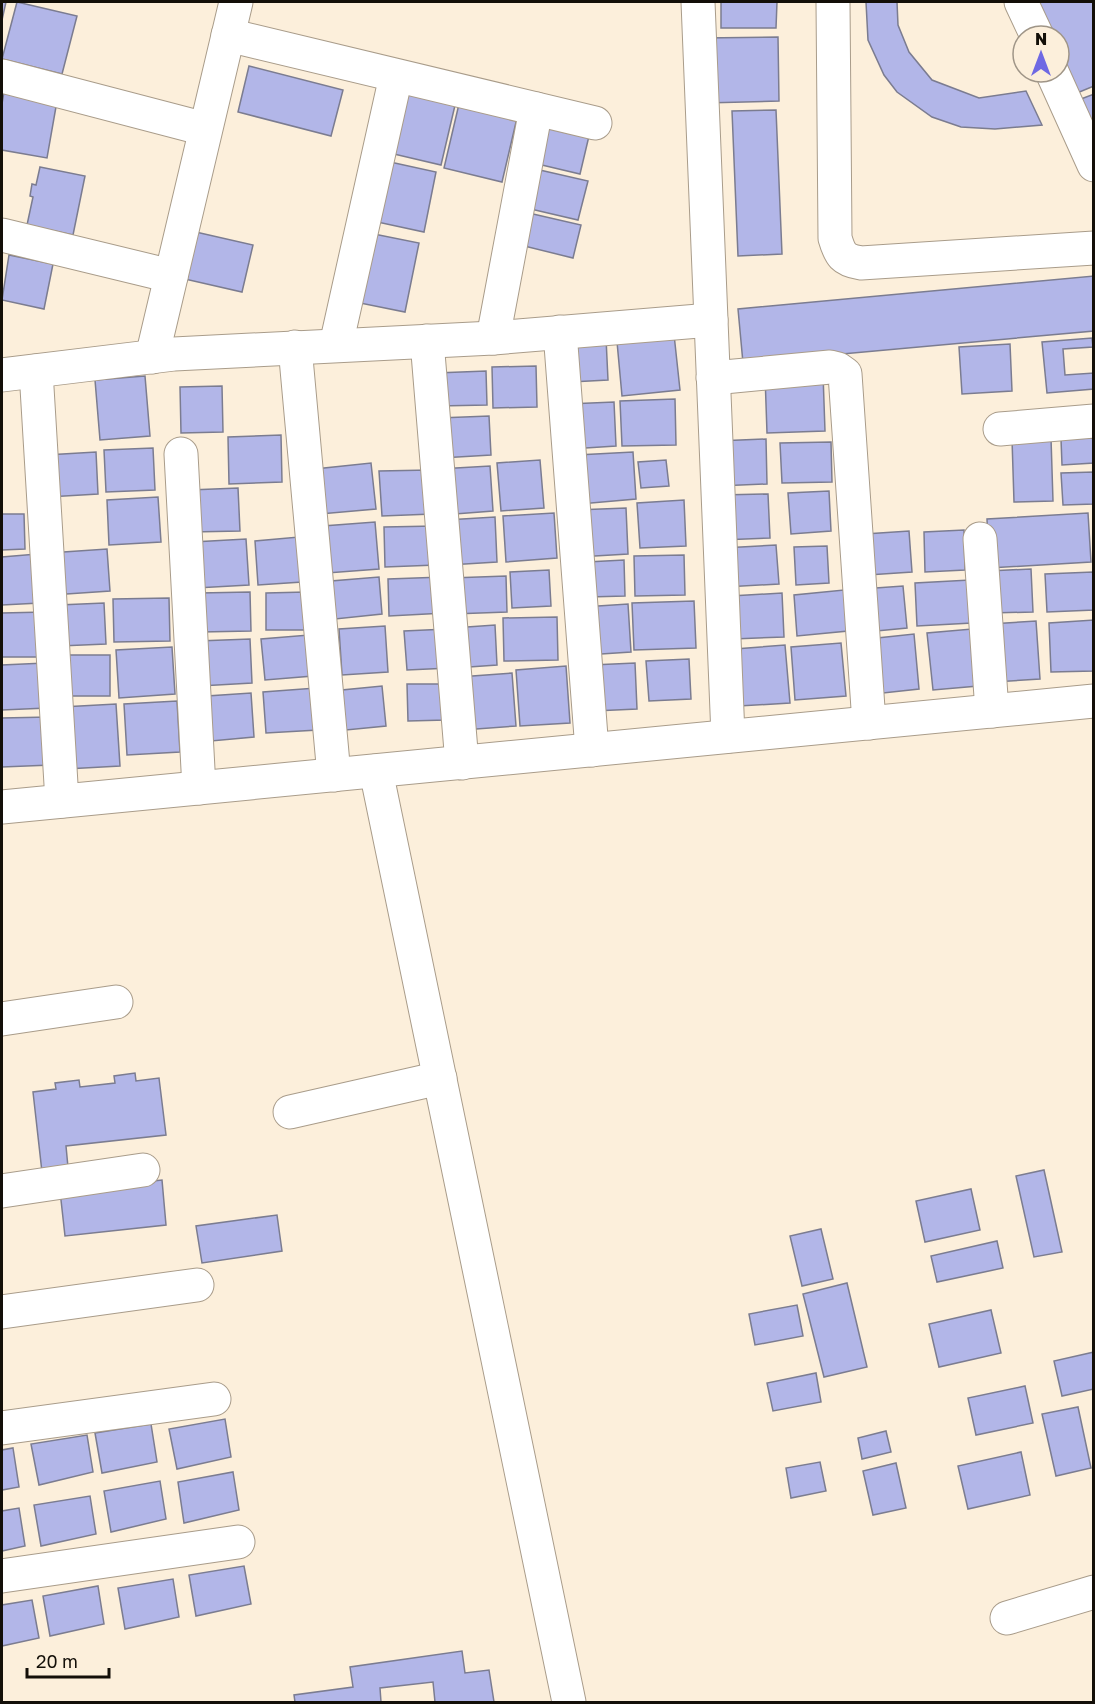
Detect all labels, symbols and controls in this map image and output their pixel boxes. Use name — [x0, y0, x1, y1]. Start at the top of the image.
north arrow — [1011, 24, 1071, 84]
text: N — [1035, 29, 1047, 49]
scale bar — [27, 1641, 110, 1679]
text: 20 m — [36, 1650, 78, 1672]

